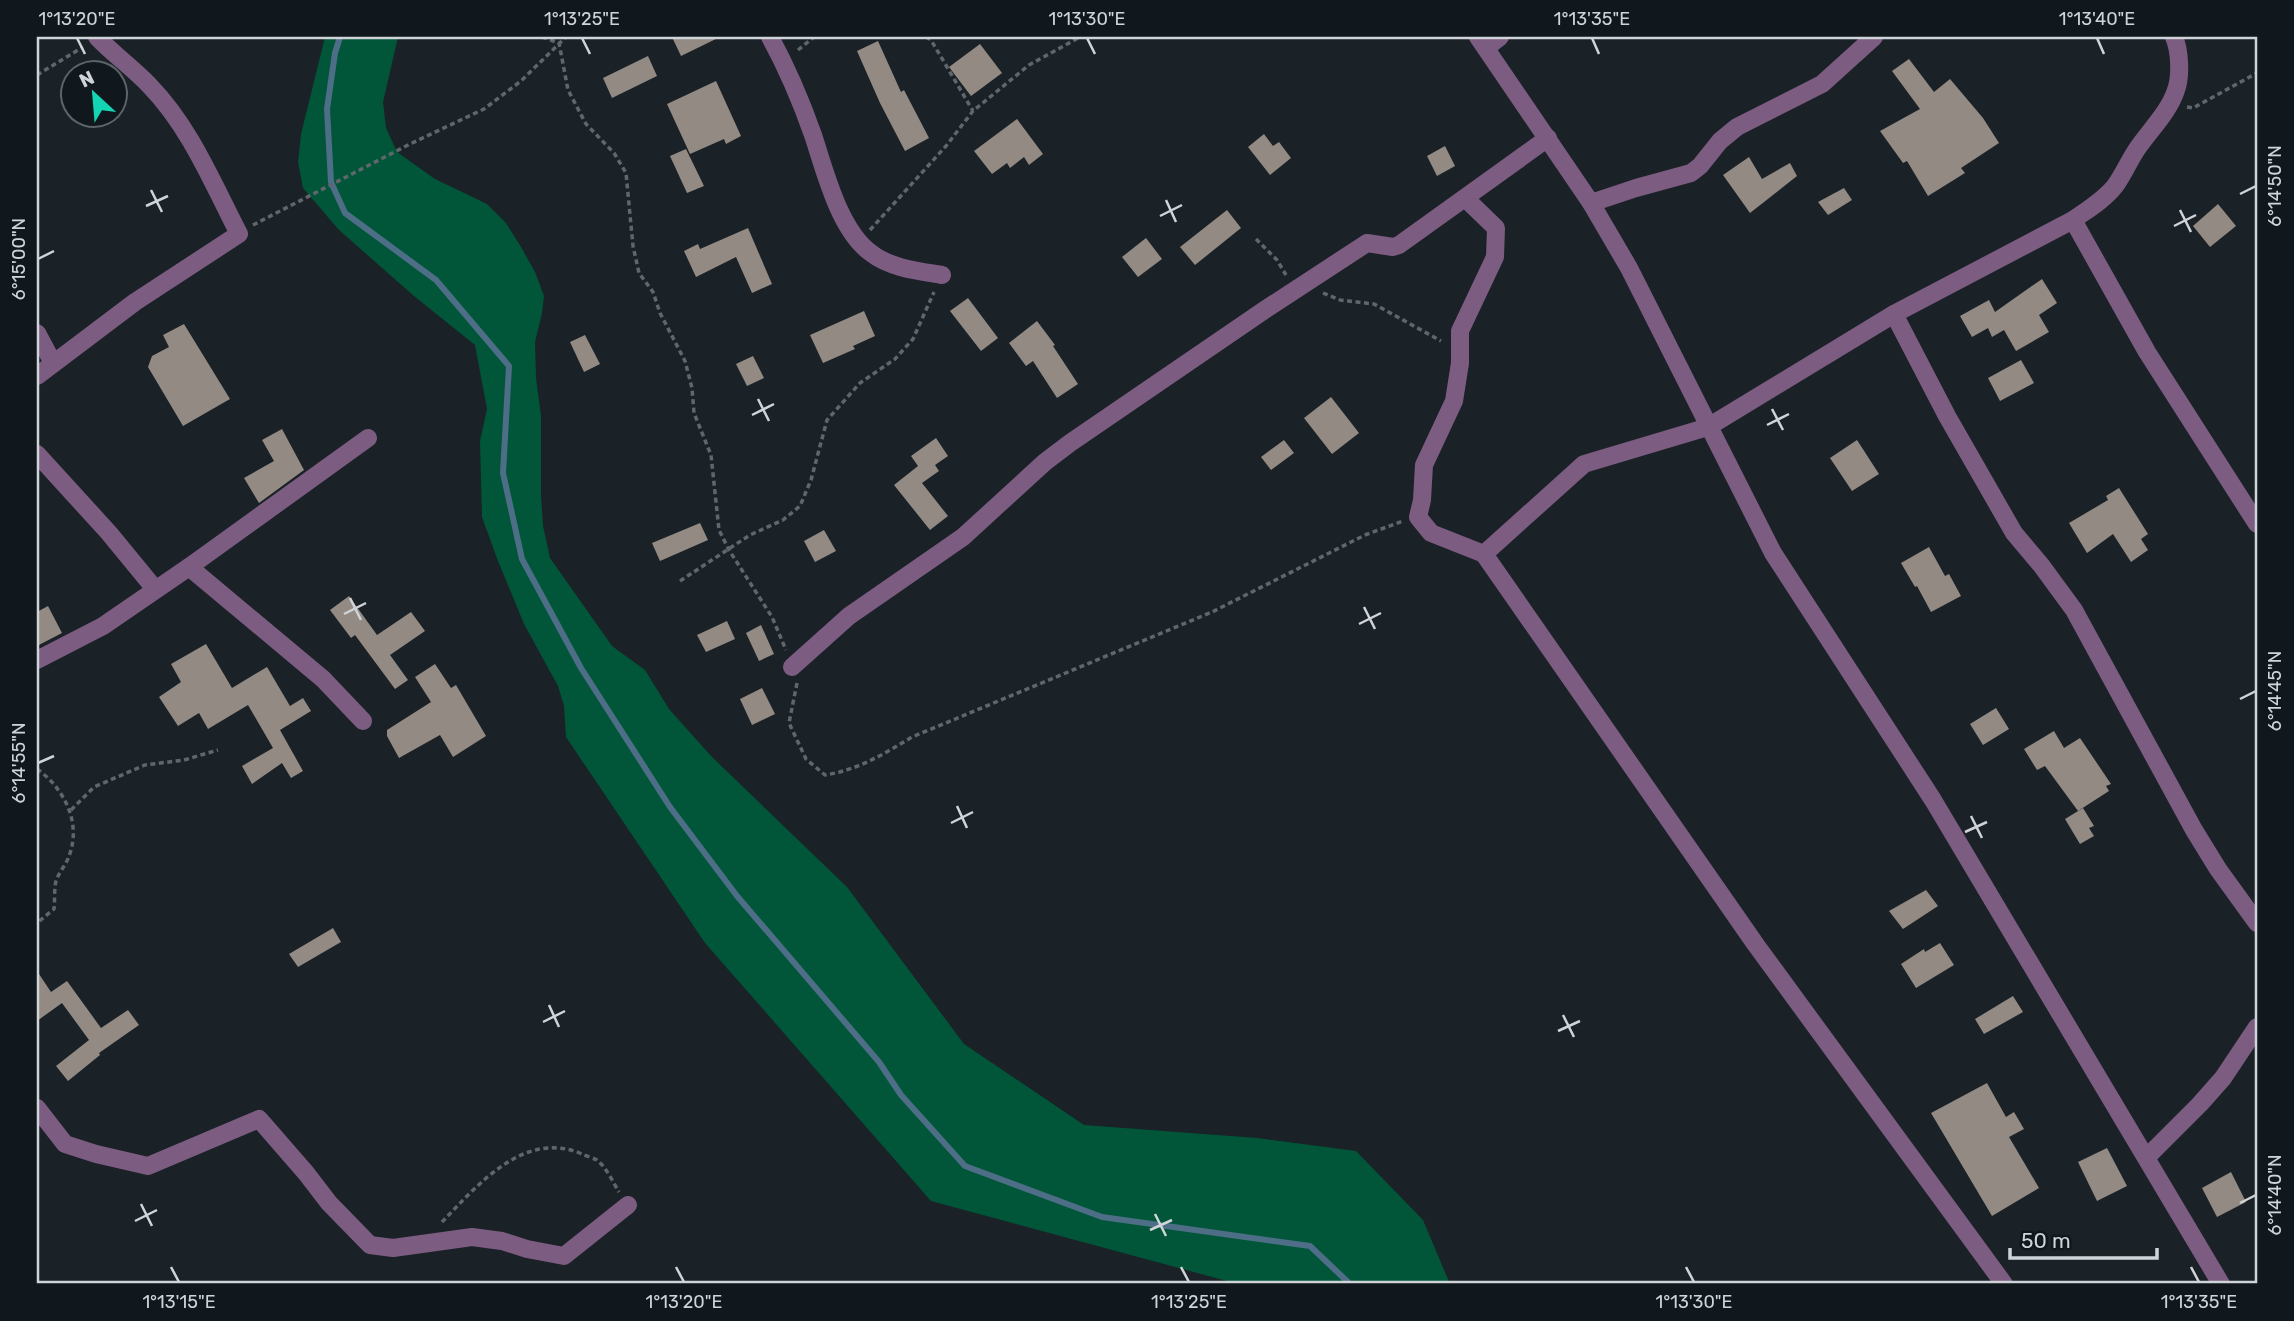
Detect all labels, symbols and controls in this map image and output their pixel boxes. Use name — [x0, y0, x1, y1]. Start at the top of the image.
text: 1°13'20"E — [39, 8, 115, 30]
text: 1°13'25"E — [544, 8, 620, 30]
text: 1°13'30"E — [1048, 8, 1126, 30]
text: 1°13'35"E — [1554, 8, 1630, 30]
text: 1°13'40"E — [2059, 8, 2135, 30]
north arrow — [60, 60, 130, 130]
text: N — [76, 66, 98, 93]
text: 6°14'50"N — [2264, 145, 2286, 227]
text: 6°15'00"N — [8, 218, 30, 300]
text: 6°14'45"N — [2264, 651, 2286, 731]
text: 6°14'55"N — [8, 723, 30, 803]
text: 6°14'40"N — [2264, 1154, 2286, 1236]
scale bar — [2010, 1216, 2158, 1260]
text: 50 m — [2021, 1228, 2071, 1253]
text: 1°13'15"E — [142, 1291, 216, 1313]
text: 1°13'20"E — [646, 1291, 722, 1313]
text: 1°13'25"E — [1151, 1291, 1227, 1313]
text: 1°13'30"E — [1655, 1291, 1733, 1313]
text: 1°13'35"E — [2161, 1291, 2237, 1313]

